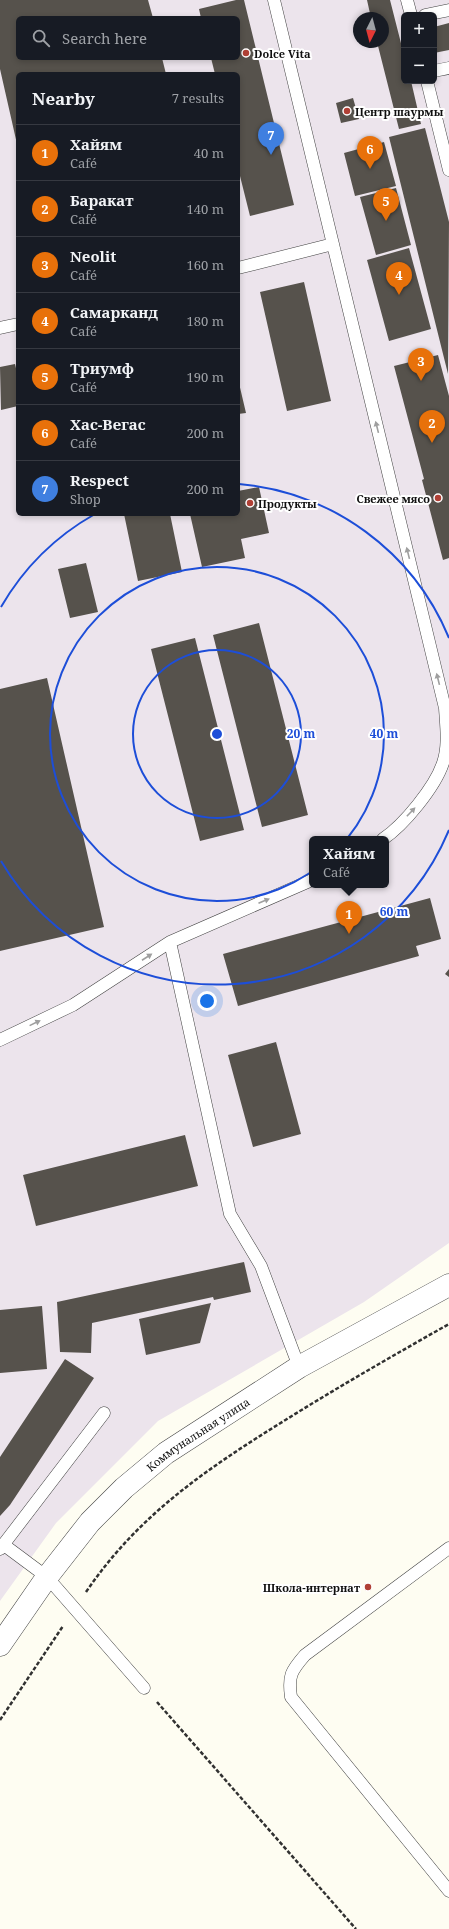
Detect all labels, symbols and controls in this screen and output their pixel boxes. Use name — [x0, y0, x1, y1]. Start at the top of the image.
north arrow — [353, 12, 389, 48]
map controls — [401, 12, 437, 84]
button: + — [401, 12, 437, 48]
search box — [16, 16, 240, 60]
icon: search — [30, 27, 52, 49]
text: Search here — [62, 28, 147, 48]
place label: Dolce Vita — [254, 46, 311, 61]
marker: Dolce Vita — [241, 48, 251, 58]
button: − — [401, 48, 437, 84]
text: Nearby — [32, 87, 95, 110]
text: 7 results — [172, 89, 224, 107]
place label: Центр шаурмы — [355, 104, 444, 119]
marker: Центр шаурмы — [342, 106, 352, 116]
pin: 7 — [258, 122, 284, 155]
text: Хайям — [70, 134, 122, 154]
pin: 6 — [357, 136, 383, 169]
text: 1 — [41, 144, 49, 162]
text: 40 m — [194, 144, 224, 162]
text: Café — [70, 154, 97, 172]
pin: 5 — [373, 188, 399, 221]
text: Баракат — [70, 190, 134, 210]
text: 2 — [41, 200, 49, 218]
text: 140 m — [187, 200, 224, 218]
text: Café — [70, 210, 97, 228]
text: Neolit — [70, 246, 116, 266]
text: 3 — [41, 256, 49, 274]
text: 160 m — [187, 256, 224, 274]
pin: 4 — [386, 262, 412, 295]
text: Café — [70, 266, 97, 284]
text: Самарканд — [70, 302, 158, 322]
text: 4 — [41, 312, 49, 330]
text: 180 m — [187, 312, 224, 330]
text: Café — [70, 322, 97, 340]
pin: 3 — [408, 348, 434, 381]
text: Триумф — [70, 358, 134, 378]
text: 5 — [41, 368, 49, 386]
text: 190 m — [187, 368, 224, 386]
text: Café — [70, 378, 97, 396]
pin: 2 — [419, 410, 445, 443]
text: Хас-Вегас — [70, 414, 146, 434]
one-way arrow — [374, 420, 380, 432]
text: 6 — [41, 424, 49, 442]
text: 200 m — [187, 424, 224, 442]
text: Café — [70, 434, 97, 452]
text: Respect — [70, 470, 129, 490]
text: 7 — [41, 480, 49, 498]
text: 200 m — [187, 480, 224, 498]
text: Shop — [70, 490, 101, 508]
place label: Свежее мясо — [356, 491, 430, 506]
marker: Свежее мясо — [433, 493, 443, 503]
place label: Продукты — [258, 496, 317, 511]
marker: Продукты — [245, 498, 255, 508]
one-way arrow — [404, 547, 410, 559]
one-way arrow — [435, 673, 441, 685]
text: 20 m — [287, 725, 315, 742]
text: 40 m — [370, 725, 398, 742]
centre of rings — [210, 727, 224, 741]
one-way arrow — [406, 807, 416, 817]
popup — [309, 836, 389, 888]
text: Хайям — [323, 843, 375, 863]
text: Café — [323, 863, 350, 881]
one-way arrow — [258, 898, 269, 904]
pin: 1 — [336, 901, 362, 934]
text: 60 m — [380, 903, 408, 920]
one-way arrow — [141, 954, 153, 961]
your location — [197, 991, 217, 1011]
one-way arrow — [29, 1020, 41, 1026]
street label: Коммунальная улица — [143, 1394, 252, 1474]
place label: Школа-интернат — [263, 1580, 360, 1595]
marker: Школа-интернат — [363, 1582, 373, 1592]

